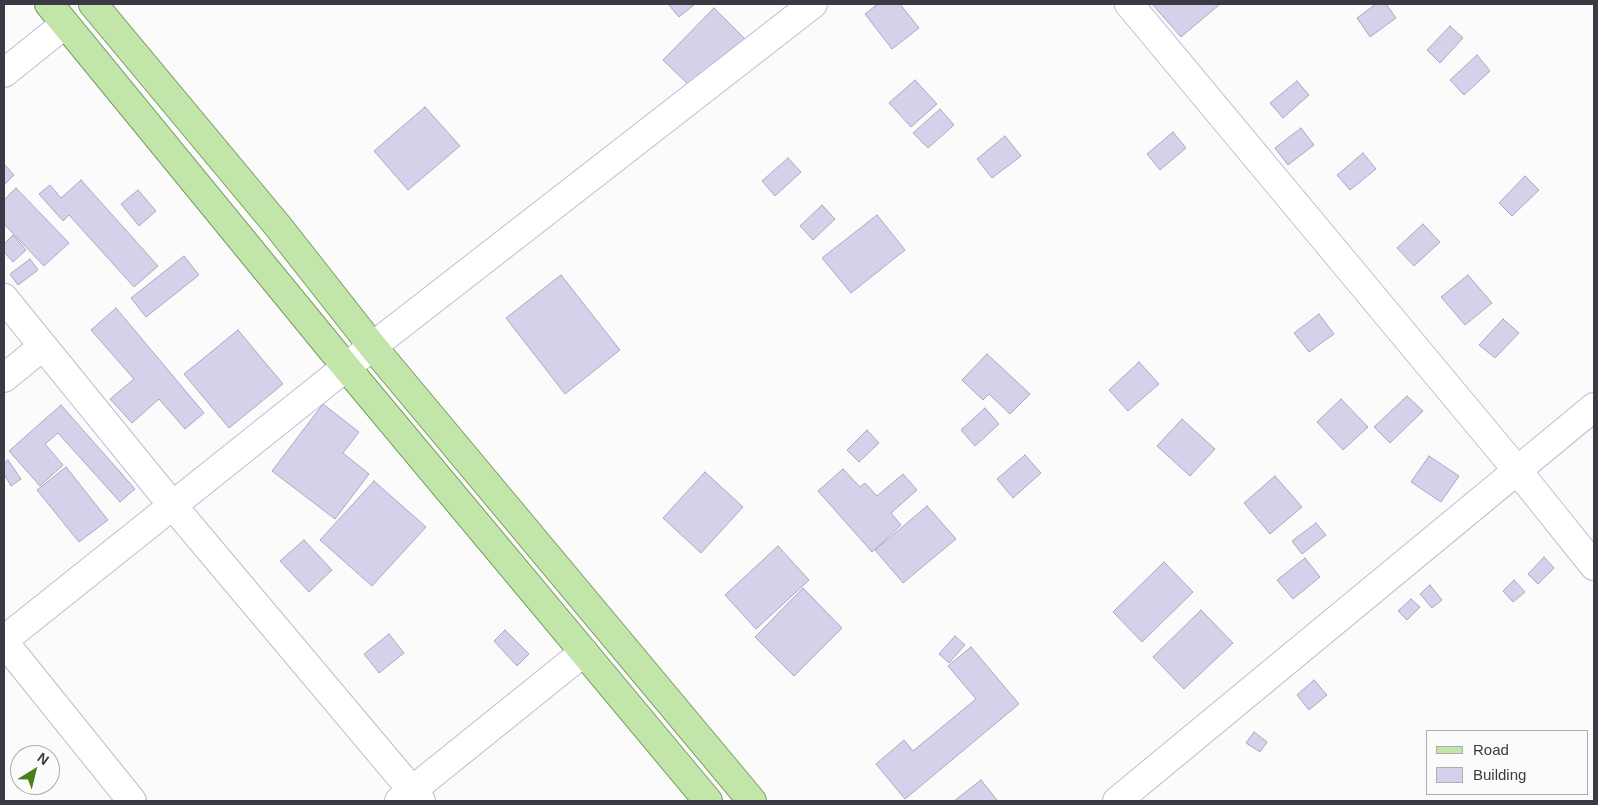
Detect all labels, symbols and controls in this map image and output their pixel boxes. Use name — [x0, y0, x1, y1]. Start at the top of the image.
legend — [1426, 730, 1588, 795]
text: Road — [1473, 741, 1509, 758]
north arrow — [10, 745, 60, 795]
text: N — [34, 749, 52, 768]
text: Building — [1473, 766, 1526, 783]

